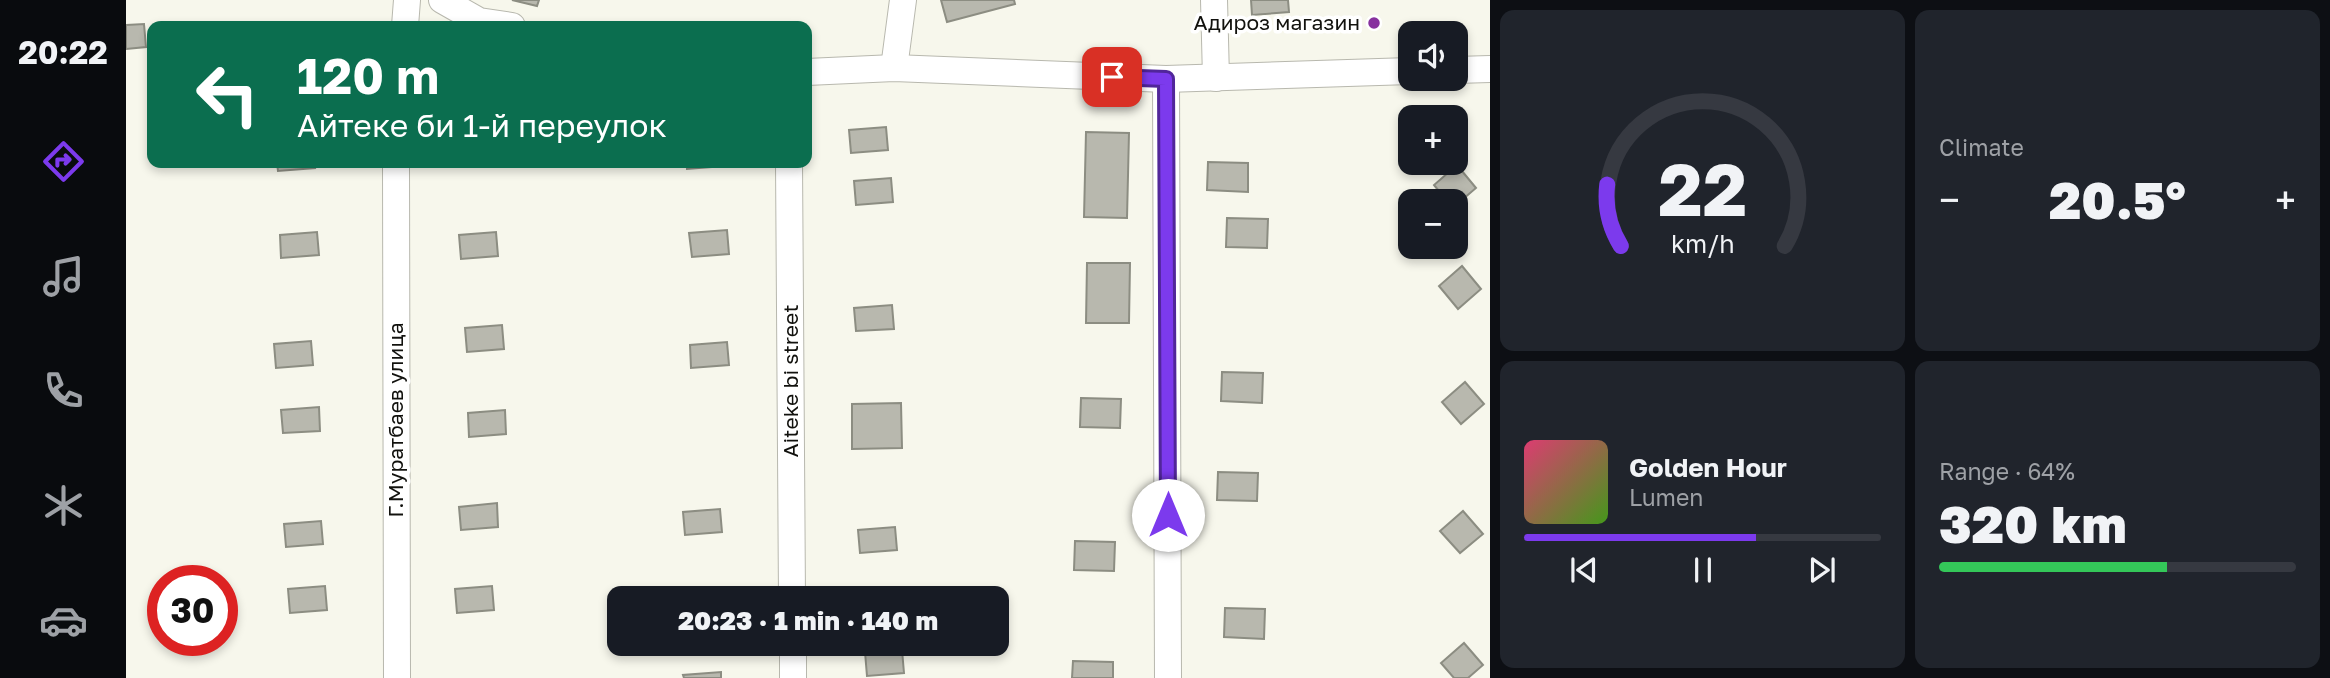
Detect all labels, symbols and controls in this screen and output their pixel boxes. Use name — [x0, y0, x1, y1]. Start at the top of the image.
place label: Адироз магазин — [1193, 9, 1360, 35]
marker: Адироз магазин — [1366, 15, 1382, 31]
map controls — [1398, 21, 1468, 259]
button: sound — [1398, 21, 1468, 91]
text: 20:22 — [18, 33, 108, 71]
text: 120 m — [297, 46, 439, 105]
pin — [1082, 47, 1142, 107]
icon: left — [182, 49, 273, 140]
icon: arrive — [1093, 58, 1131, 96]
button: + — [1398, 105, 1468, 175]
text: Айтеке би 1-й переулок — [297, 106, 667, 144]
text: Climate — [1939, 133, 2024, 161]
icon: directions — [39, 137, 88, 186]
text: 22 — [1658, 146, 1747, 233]
text: 20.5° — [2049, 168, 2186, 230]
text: − — [1939, 177, 1960, 222]
text: + — [2275, 177, 2296, 222]
button: − — [1398, 189, 1468, 259]
text: km/h — [1671, 228, 1734, 259]
icon: music — [39, 252, 88, 301]
street label: Aiteke bi street — [777, 304, 803, 458]
street label: Г.Муратбаев улица — [382, 323, 408, 517]
icon: phone — [39, 366, 88, 415]
text: Golden Hour — [1629, 452, 1787, 483]
text: Range · 64% — [1939, 457, 2075, 485]
position arrow — [1131, 478, 1205, 552]
icon: climate — [39, 481, 88, 530]
text: Lumen — [1629, 483, 1703, 511]
text: 320 km — [1939, 492, 2127, 554]
icon: previous — [1565, 551, 1603, 589]
icon: pause — [1684, 551, 1722, 589]
icon: next — [1803, 551, 1841, 589]
speed limit sign: 30 — [147, 565, 238, 656]
icon: car — [39, 596, 88, 645]
text: 20:23 · 1 min · 140 m — [678, 605, 938, 636]

